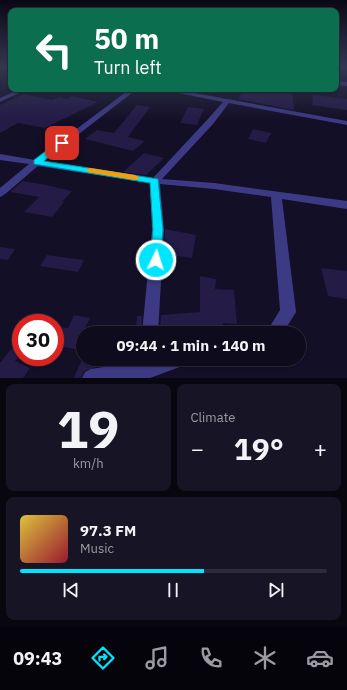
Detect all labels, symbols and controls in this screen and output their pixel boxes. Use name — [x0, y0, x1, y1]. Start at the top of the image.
text: 50 m — [94, 20, 159, 57]
icon: left — [28, 24, 80, 76]
text: Turn left — [94, 56, 162, 79]
pin — [45, 126, 79, 160]
icon: arrive — [51, 132, 73, 154]
position arrow — [135, 239, 177, 281]
speed limit sign: 30 — [12, 314, 64, 366]
text: 09:44 · 1 min · 140 m — [117, 336, 265, 355]
text: 19 — [57, 395, 119, 462]
text: Climate — [191, 409, 235, 426]
text: 19° — [234, 429, 284, 468]
text: − — [191, 434, 204, 463]
text: + — [314, 434, 327, 463]
text: km/h — [73, 455, 104, 472]
text: 97.3 FM — [80, 521, 136, 540]
text: Music — [80, 540, 114, 557]
icon: previous — [60, 579, 82, 601]
icon: pause — [162, 579, 184, 601]
icon: next — [265, 579, 287, 601]
icon: directions — [89, 644, 117, 672]
icon: music — [143, 644, 171, 672]
icon: phone — [197, 644, 225, 672]
icon: climate — [251, 644, 279, 672]
icon: car — [306, 644, 334, 672]
text: 09:43 — [13, 647, 62, 670]

